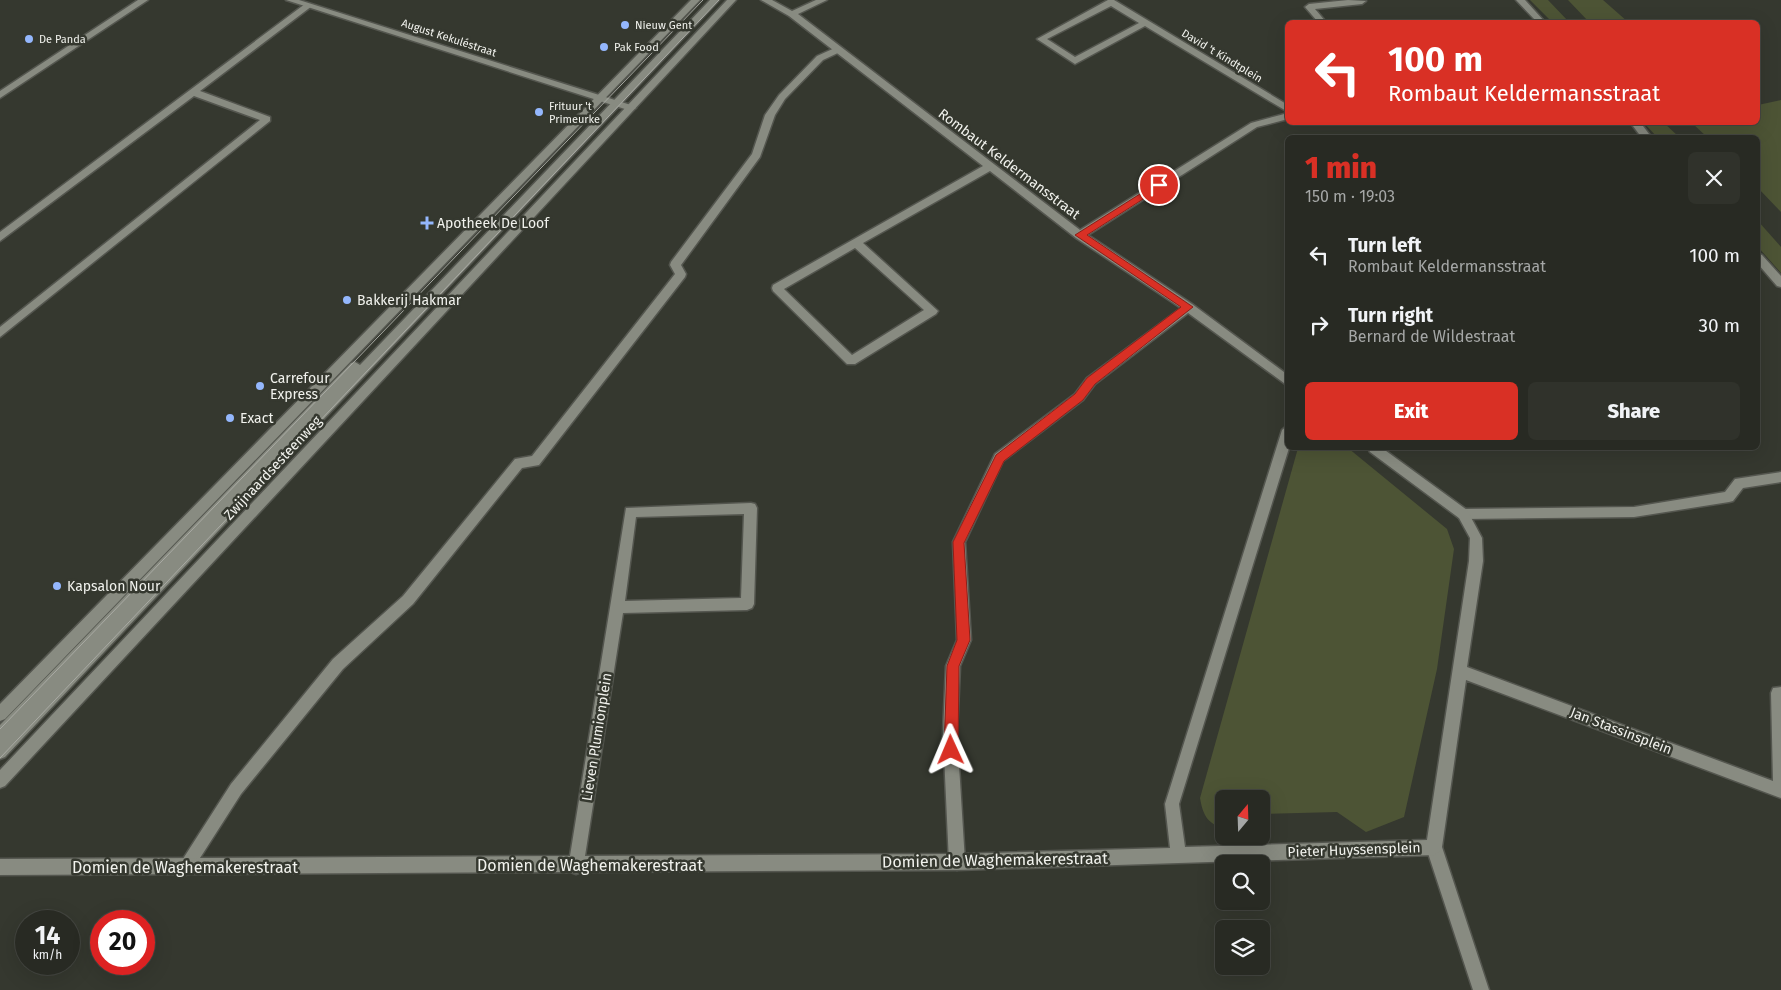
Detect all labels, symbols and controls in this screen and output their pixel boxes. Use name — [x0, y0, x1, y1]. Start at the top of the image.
street label: August Kekuléstraat — [400, 17, 498, 59]
marker: Nieuw Gent — [619, 19, 631, 31]
place label: Nieuw Gent — [635, 19, 692, 32]
street label: David 't Kindtplein — [1179, 27, 1265, 85]
marker: De Panda — [23, 33, 35, 45]
place label: De Panda — [39, 33, 86, 46]
text: 100 m — [1388, 38, 1483, 80]
icon: left — [1305, 40, 1370, 105]
marker: Pak Food — [598, 41, 610, 53]
place label: Pak Food — [614, 41, 659, 54]
text: Rombaut Keldermansstraat — [1388, 80, 1660, 107]
place label: Frituur 't Primeurke — [549, 100, 600, 126]
street label: Rombaut Keldermansstraat — [935, 105, 1084, 223]
marker: Frituur 't Primeurke — [533, 106, 545, 118]
text: 1 min — [1305, 150, 1377, 186]
button: close — [1688, 152, 1740, 204]
pin — [1138, 164, 1180, 206]
icon: arrive — [1145, 171, 1173, 199]
text: 150 m · 19:03 — [1305, 187, 1395, 206]
place label: Apotheek De Loof — [437, 215, 550, 232]
marker: Apotheek De Loof — [421, 217, 433, 229]
text: Turn left — [1348, 234, 1422, 257]
icon: left — [1305, 241, 1333, 269]
text: 100 m — [1689, 244, 1740, 267]
text: Rombaut Keldermansstraat — [1348, 257, 1546, 276]
place label: Bakkerij Hakmar — [357, 292, 462, 309]
marker: Bakkerij Hakmar — [341, 294, 353, 306]
text: Turn right — [1348, 304, 1433, 327]
icon: right — [1305, 311, 1333, 339]
text: 30 m — [1699, 314, 1740, 337]
text: Bernard de Wildestraat — [1348, 327, 1515, 346]
place label: Carrefour Express — [270, 370, 330, 403]
marker: Carrefour Express — [254, 380, 266, 392]
button: Exit — [1305, 382, 1518, 440]
button: Share — [1528, 382, 1740, 440]
place label: Exact — [240, 410, 274, 427]
street label: Zwijnaardsesteenweg — [220, 412, 326, 523]
marker: Exact — [224, 412, 236, 424]
place label: Kapsalon Nour — [67, 578, 161, 595]
marker: Kapsalon Nour — [51, 580, 63, 592]
street label: Lieven Plumionplein — [578, 672, 616, 802]
street label: Jan Stassinsplein — [1568, 704, 1674, 758]
position arrow — [924, 723, 976, 775]
north arrow — [1215, 790, 1270, 845]
map controls — [1215, 790, 1270, 975]
street label: Pieter Huyssensplein — [1287, 839, 1421, 861]
street label: Domien de Waghemakerestraat — [882, 849, 1108, 871]
button: search — [1215, 855, 1270, 910]
street label: Domien de Waghemakerestraat — [477, 856, 703, 875]
street label: Domien de Waghemakerestraat — [72, 858, 298, 877]
speed limit sign: 20 — [90, 910, 155, 975]
button: layers — [1215, 920, 1270, 975]
text: 14 — [35, 921, 60, 951]
text: km/h — [33, 948, 62, 962]

